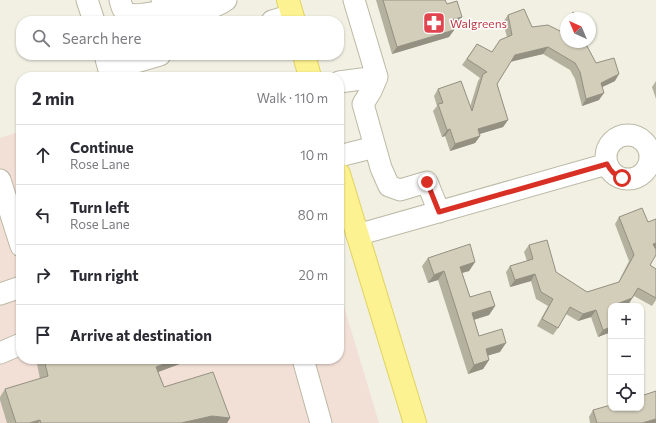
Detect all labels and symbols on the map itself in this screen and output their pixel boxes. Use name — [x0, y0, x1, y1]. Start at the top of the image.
pharmacy icon: Walgreens — [421, 10, 447, 36]
north arrow — [560, 12, 596, 48]
place label: Walgreens — [450, 16, 507, 30]
route start — [613, 169, 631, 187]
route end — [418, 173, 436, 191]

